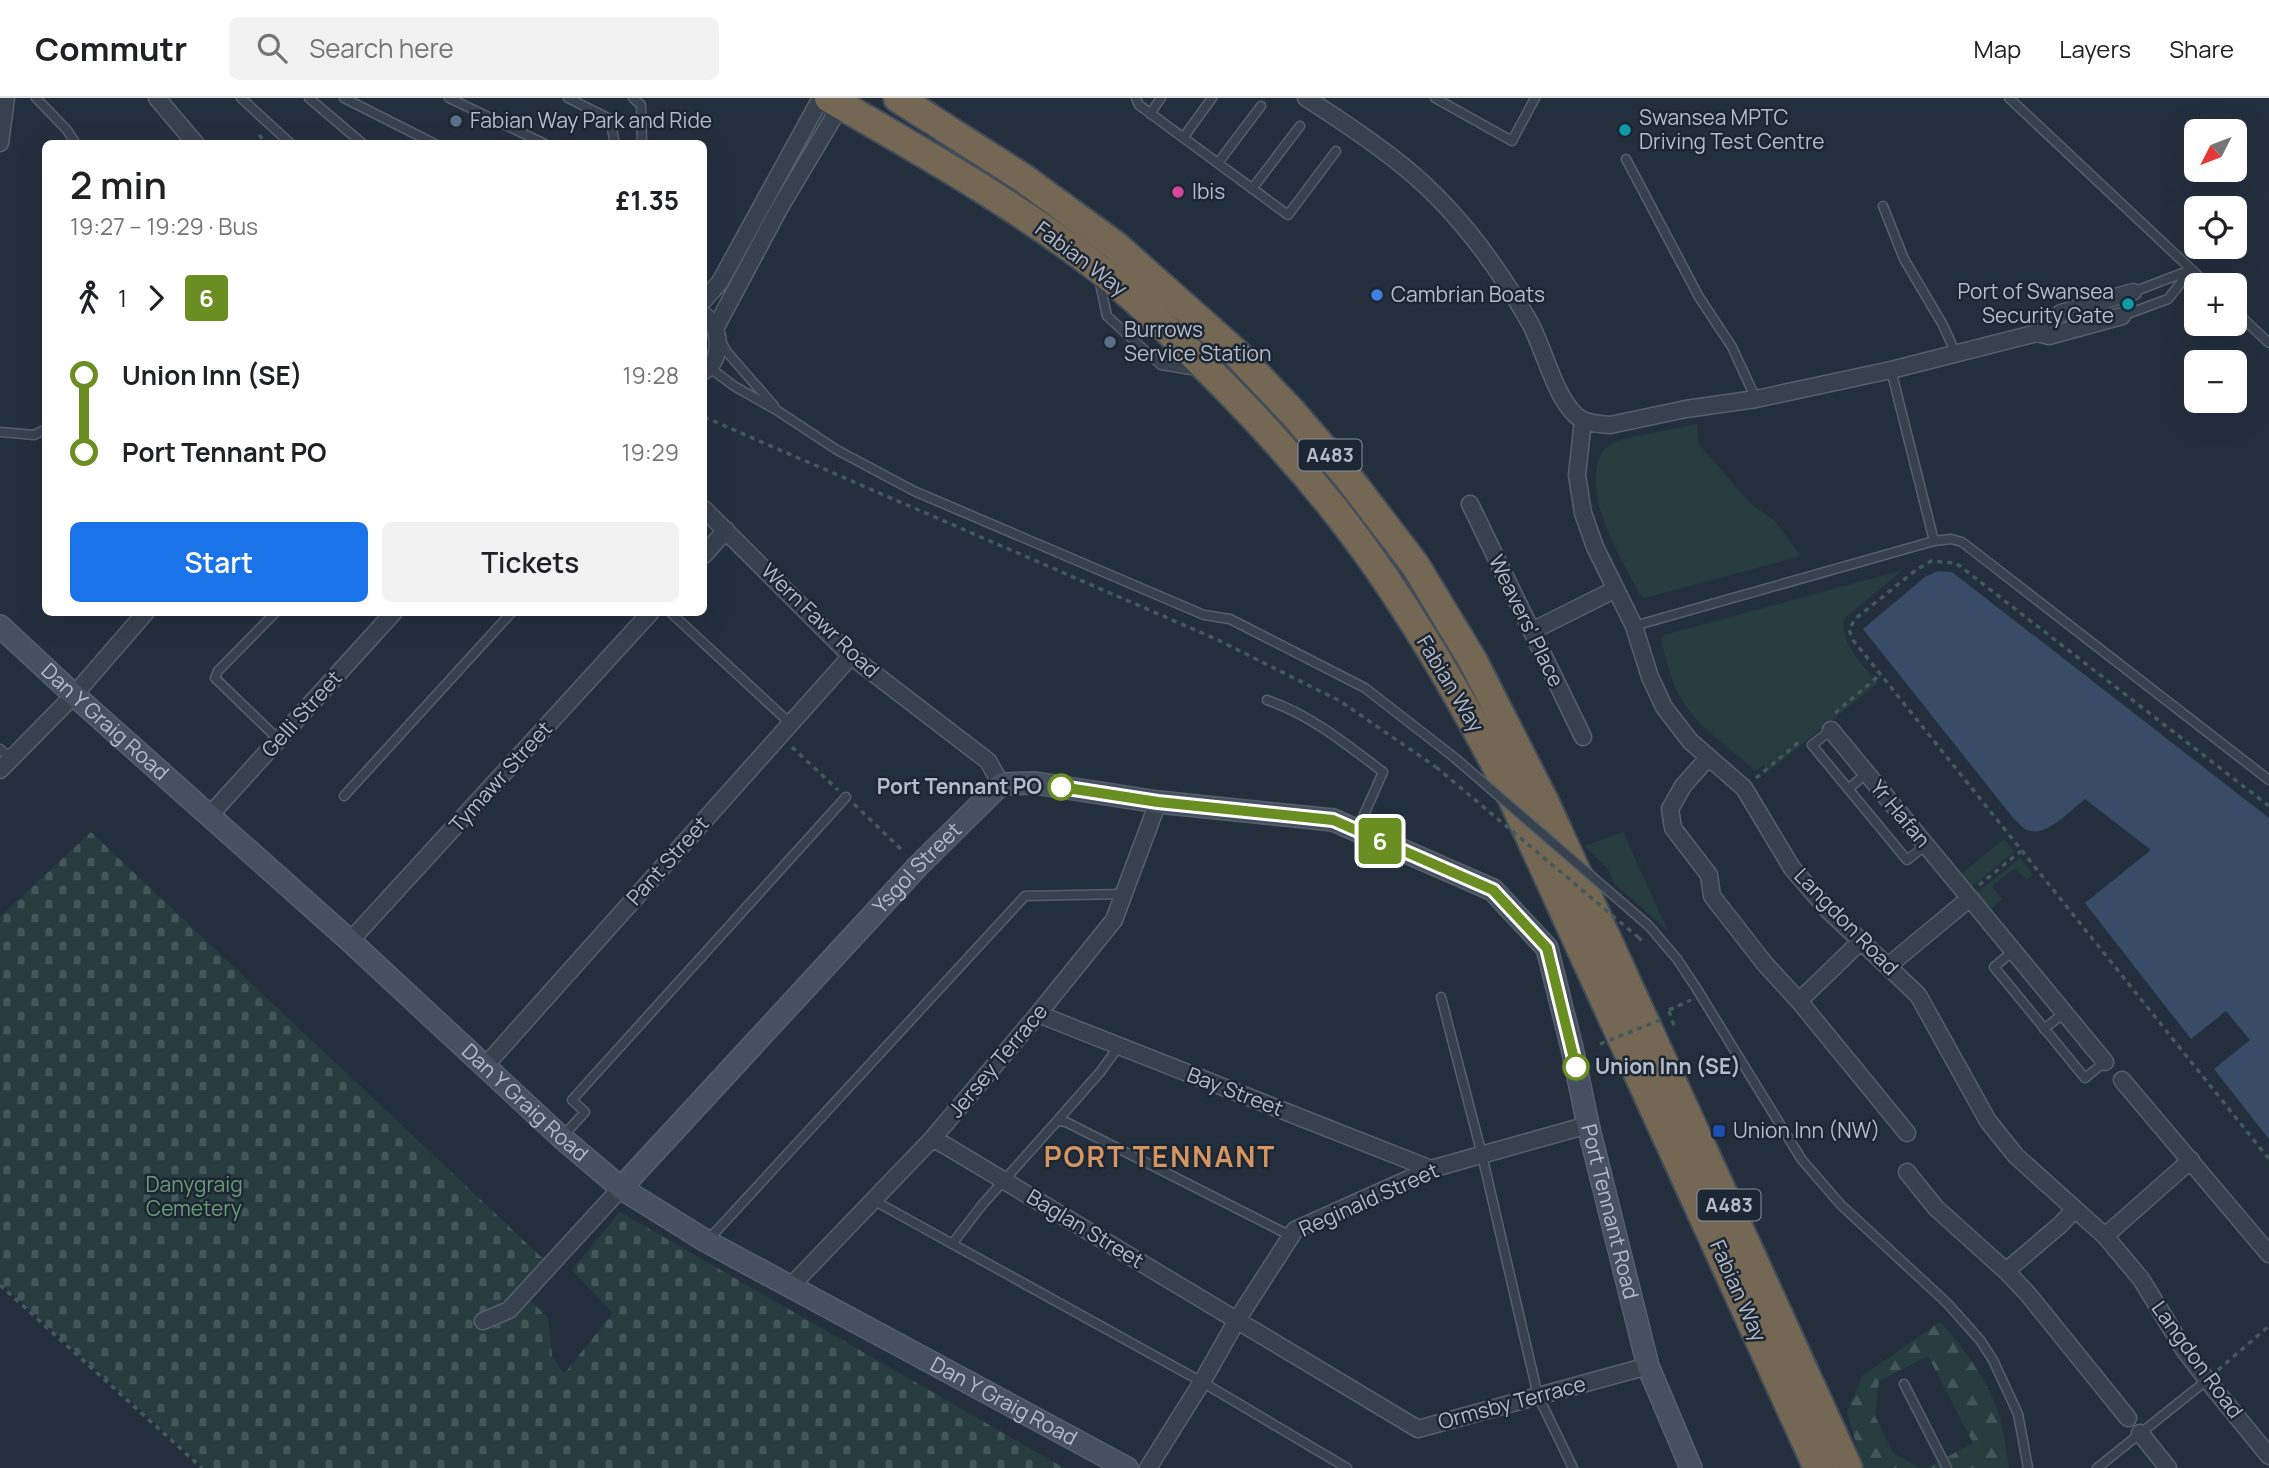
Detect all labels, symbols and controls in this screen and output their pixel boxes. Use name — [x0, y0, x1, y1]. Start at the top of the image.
search box — [229, 17, 719, 80]
text: Commutr — [35, 26, 187, 71]
icon: search — [253, 29, 291, 67]
text: Search here — [309, 30, 454, 66]
text: Map — [1974, 32, 2021, 65]
text: Layers — [2059, 32, 2131, 65]
text: Share — [2169, 32, 2234, 65]
place label: Swansea MPTC Driving Test Centre — [1639, 103, 1825, 155]
place label: Fabian Way Park and Ride — [470, 106, 712, 134]
marker: Fabian Way Park and Ride — [448, 113, 464, 129]
north arrow — [2184, 119, 2247, 182]
map controls — [2184, 119, 2247, 413]
marker: Swansea MPTC Driving Test Centre — [1617, 122, 1633, 138]
text: 2 min — [70, 158, 167, 210]
place label: Ibis — [1192, 177, 1225, 205]
text: £1.35 — [616, 182, 679, 218]
marker: Ibis — [1170, 184, 1186, 200]
button: locate — [2184, 196, 2247, 259]
text: 19:27 – 19:29 · Bus — [70, 210, 258, 242]
street label: Fabian Way — [1030, 214, 1133, 302]
button: + — [2184, 273, 2247, 336]
place label: Port of Swansea Security Gate — [1957, 277, 2114, 329]
icon: walk — [70, 279, 108, 317]
icon: forward — [137, 279, 175, 317]
place label: Cambrian Boats — [1391, 280, 1545, 308]
text: 6 — [199, 281, 214, 314]
text: 1 — [118, 282, 127, 314]
marker: Cambrian Boats — [1369, 287, 1385, 303]
marker: Port of Swansea Security Gate — [2120, 296, 2136, 312]
place label: Burrows Service Station — [1124, 315, 1271, 367]
marker: Burrows Service Station — [1102, 334, 1118, 350]
button: − — [2184, 350, 2247, 413]
text: Union Inn (SE) — [122, 357, 302, 393]
text: 19:28 — [622, 359, 679, 391]
text: Port Tennant PO — [122, 434, 327, 470]
text: 19:29 — [622, 436, 679, 468]
road number: A483 — [1298, 440, 1362, 470]
button: Start — [70, 522, 368, 602]
button: Tickets — [382, 522, 679, 602]
street label: Weavers' Place — [1483, 550, 1571, 691]
street label: Wern Fawr Road — [756, 557, 886, 684]
street label: Fabian Way — [1411, 630, 1491, 737]
street label: Dan Y Graig Road — [36, 656, 175, 786]
street label: Gelli Street — [255, 664, 348, 763]
street label: Tymawr Street — [443, 715, 558, 838]
place label: Port Tennant PO — [877, 772, 1042, 800]
marker: Port Tennant PO — [1048, 774, 1074, 800]
street label: Yr Hafan — [1864, 774, 1937, 853]
street label: Pant Street — [620, 810, 715, 911]
street label: Ysgol Street — [866, 816, 967, 919]
line badge: 6 — [1357, 818, 1403, 864]
text: 6 — [1373, 824, 1387, 857]
street label: Langdon Road — [1789, 862, 1905, 981]
street label: Jersey Terrace — [941, 997, 1053, 1123]
street label: Dan Y Graig Road — [456, 1037, 595, 1167]
place label: Union Inn (SE) — [1595, 1052, 1741, 1080]
marker: Union Inn (SE) — [1563, 1054, 1589, 1080]
street label: Bay Street — [1183, 1060, 1287, 1122]
place label: Union Inn (NW) — [1733, 1116, 1880, 1144]
street label: Port Tennant Road — [1575, 1121, 1646, 1302]
marker: Union Inn (NW) — [1711, 1123, 1727, 1139]
district label: PORT TENNANT — [1044, 1137, 1276, 1175]
street label: Reginald Street — [1294, 1156, 1443, 1242]
park label: Danygraig Cemetery — [145, 1170, 243, 1222]
street label: Baglan Street — [1022, 1182, 1149, 1274]
road number: A483 — [1698, 1190, 1760, 1220]
street label: Fabian Way — [1704, 1235, 1774, 1346]
street label: Langdon Road — [2146, 1295, 2250, 1424]
street label: Dan Y Graig Road — [926, 1350, 1082, 1452]
street label: Ormsby Terrace — [1435, 1369, 1589, 1435]

